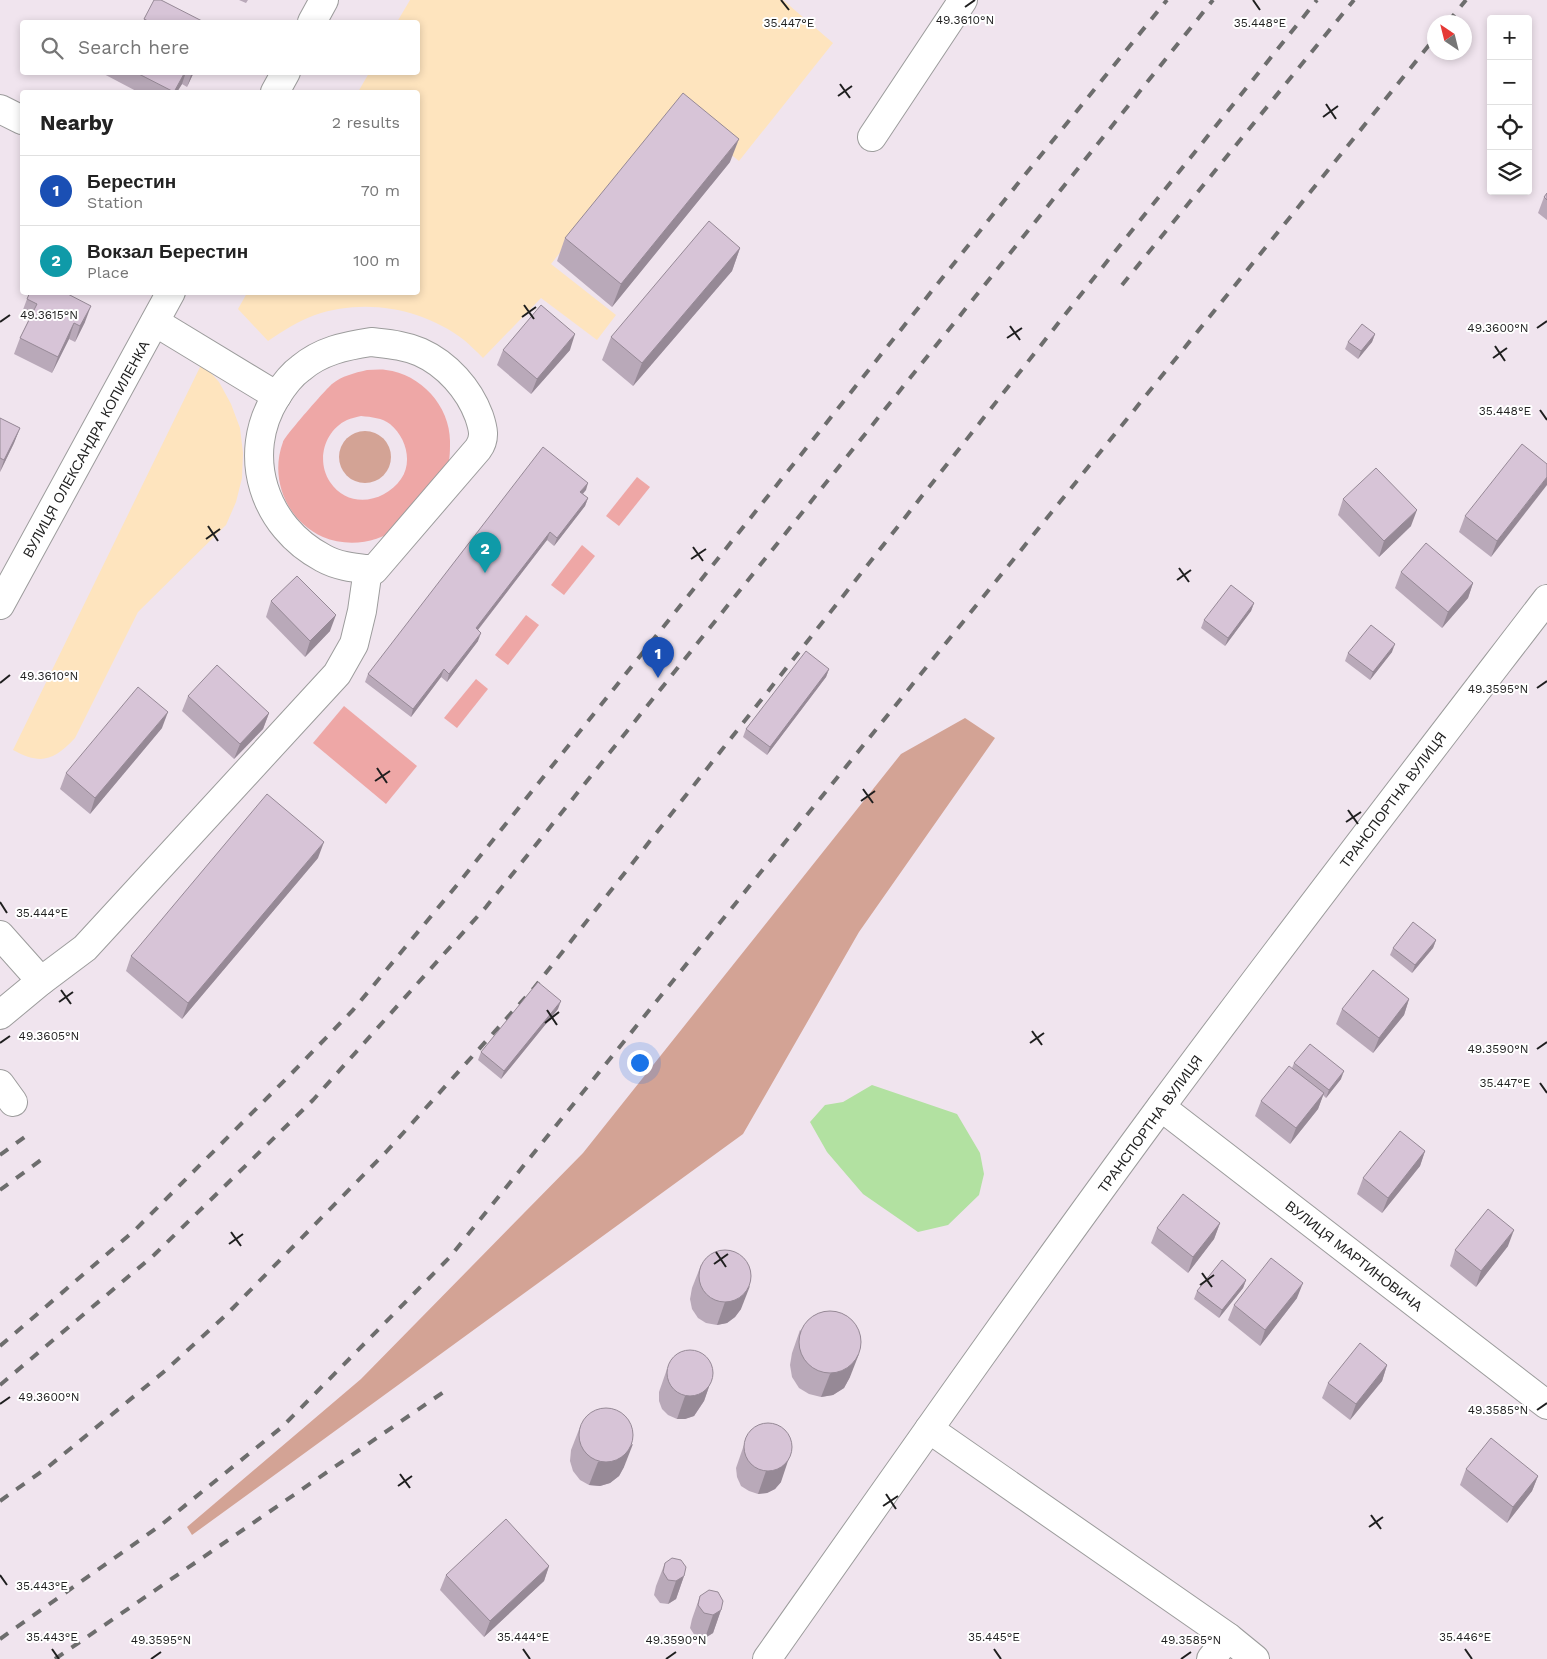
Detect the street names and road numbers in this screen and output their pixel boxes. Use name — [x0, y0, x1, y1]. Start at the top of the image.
street label: ВУЛИЦЯ ОЛЕКСАНДРА КОПИЛЕНКА — [20, 337, 153, 560]
street label: ТРАНСПОРТНА ВУЛИЦЯ — [1337, 729, 1449, 871]
street label: ТРАНСПОРТНА ВУЛИЦЯ — [1095, 1052, 1205, 1196]
street label: ВУЛИЦЯ МАРТИНОВИЧА — [1282, 1198, 1426, 1315]

